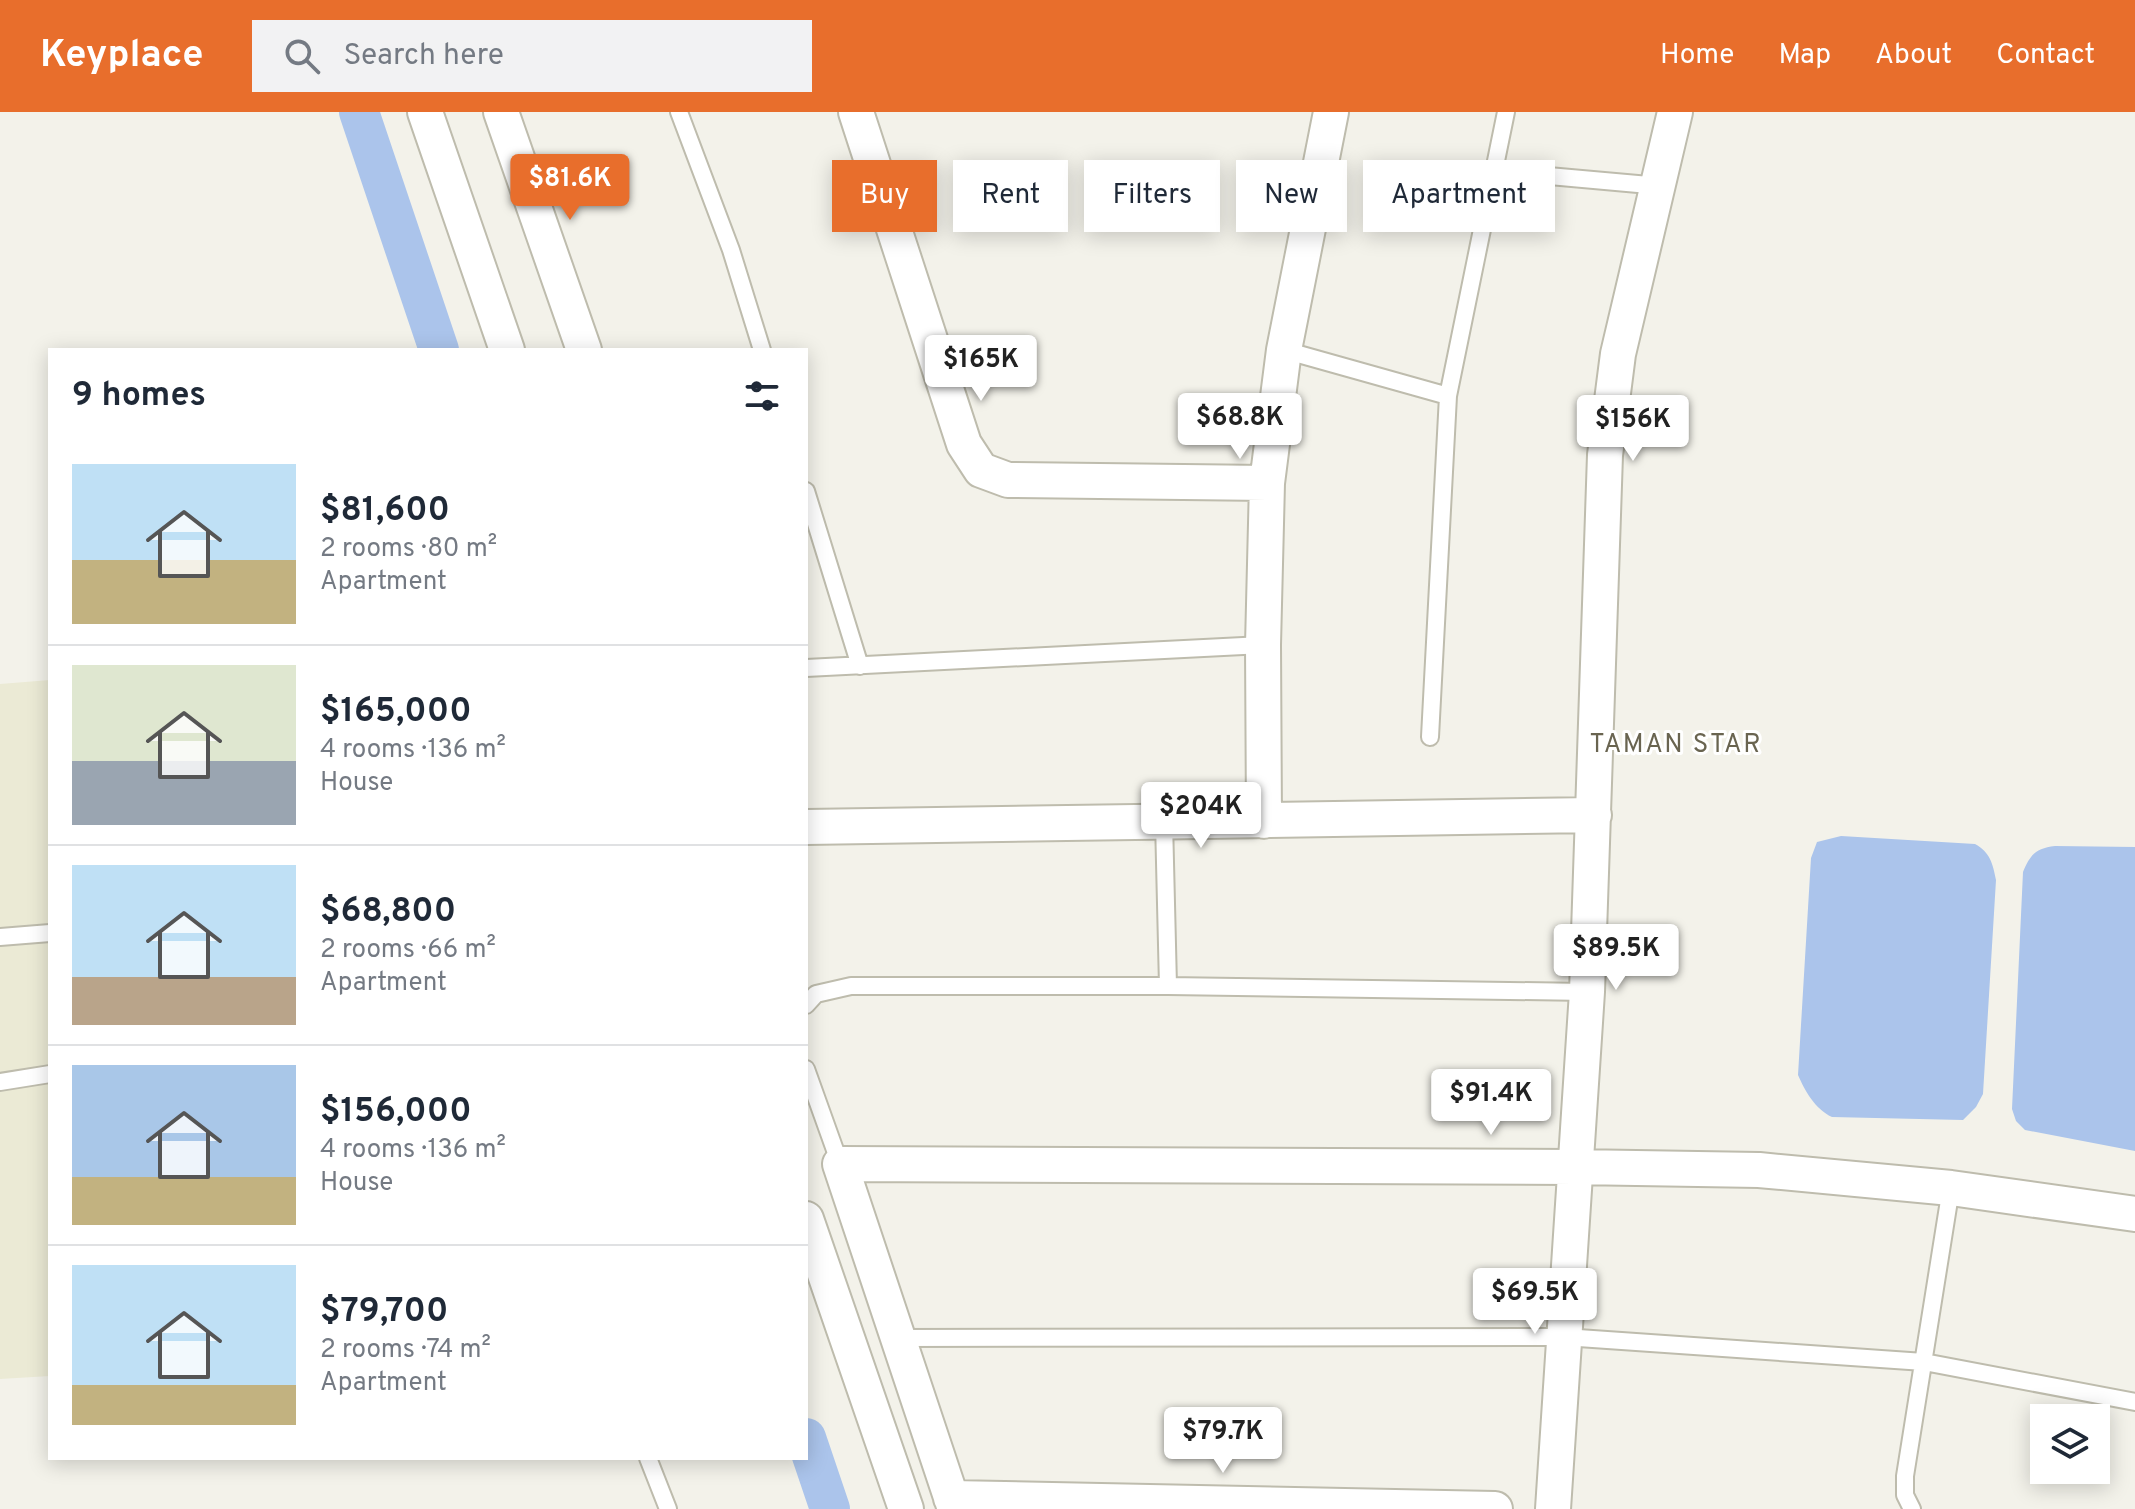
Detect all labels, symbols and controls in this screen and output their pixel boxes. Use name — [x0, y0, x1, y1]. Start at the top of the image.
search box — [252, 20, 812, 92]
text: Keyplace — [40, 32, 204, 81]
icon: search — [280, 34, 324, 78]
text: Search here — [344, 38, 504, 75]
text: Home — [1660, 38, 1734, 74]
text: Map — [1778, 38, 1831, 74]
text: About — [1875, 38, 1952, 74]
text: Contact — [1996, 38, 2095, 74]
pin: $81.6K — [505, 154, 635, 222]
chip: Buy — [832, 160, 937, 232]
chip: Rent — [953, 160, 1068, 232]
chip: Filters — [1084, 160, 1220, 232]
chip: New — [1236, 160, 1347, 232]
chip: Apartment — [1363, 160, 1555, 232]
text: $81.6K — [528, 163, 612, 196]
pin: $165K — [925, 335, 1037, 403]
text: $165K — [943, 344, 1019, 377]
icon: filters — [740, 374, 784, 418]
text: 9 homes — [72, 375, 206, 418]
pin: $68.8K — [1175, 393, 1305, 461]
pin: $156K — [1577, 395, 1689, 463]
text: $68.8K — [1196, 402, 1284, 435]
text: $156K — [1595, 404, 1671, 437]
text: $81,600 — [320, 490, 450, 533]
icon: home — [136, 496, 232, 592]
text: 2 rooms · 80 m² — [320, 533, 497, 566]
text: Apartment — [320, 566, 447, 599]
text: $165,000 — [320, 691, 472, 734]
icon: home — [136, 697, 232, 793]
district label: TAMAN STAR — [1590, 729, 1762, 762]
text: 4 rooms · 136 m² — [320, 734, 506, 767]
text: House — [320, 767, 393, 800]
pin: $204K — [1145, 782, 1257, 850]
text: $204K — [1159, 791, 1243, 824]
text: $68,800 — [320, 891, 456, 934]
icon: home — [136, 897, 232, 993]
pin: $89.5K — [1551, 924, 1681, 992]
text: $89.5K — [1572, 933, 1660, 966]
text: 2 rooms · 66 m² — [320, 934, 496, 967]
text: Apartment — [320, 967, 447, 1000]
pin: $91.4K — [1426, 1069, 1556, 1137]
text: $91.4K — [1449, 1078, 1533, 1111]
text: $156,000 — [320, 1091, 472, 1134]
icon: home — [136, 1097, 232, 1193]
text: 4 rooms · 136 m² — [320, 1134, 506, 1167]
text: House — [320, 1167, 393, 1200]
pin: $69.5K — [1470, 1268, 1600, 1336]
text: $69.5K — [1491, 1277, 1579, 1310]
text: $79,700 — [320, 1291, 448, 1334]
icon: home — [136, 1297, 232, 1393]
text: 2 rooms · 74 m² — [320, 1334, 491, 1367]
text: Apartment — [320, 1367, 447, 1400]
map controls — [2030, 1404, 2110, 1484]
button: layers — [2030, 1404, 2110, 1484]
pin: $79.7K — [1158, 1407, 1288, 1475]
text: $79.7K — [1182, 1416, 1264, 1449]

